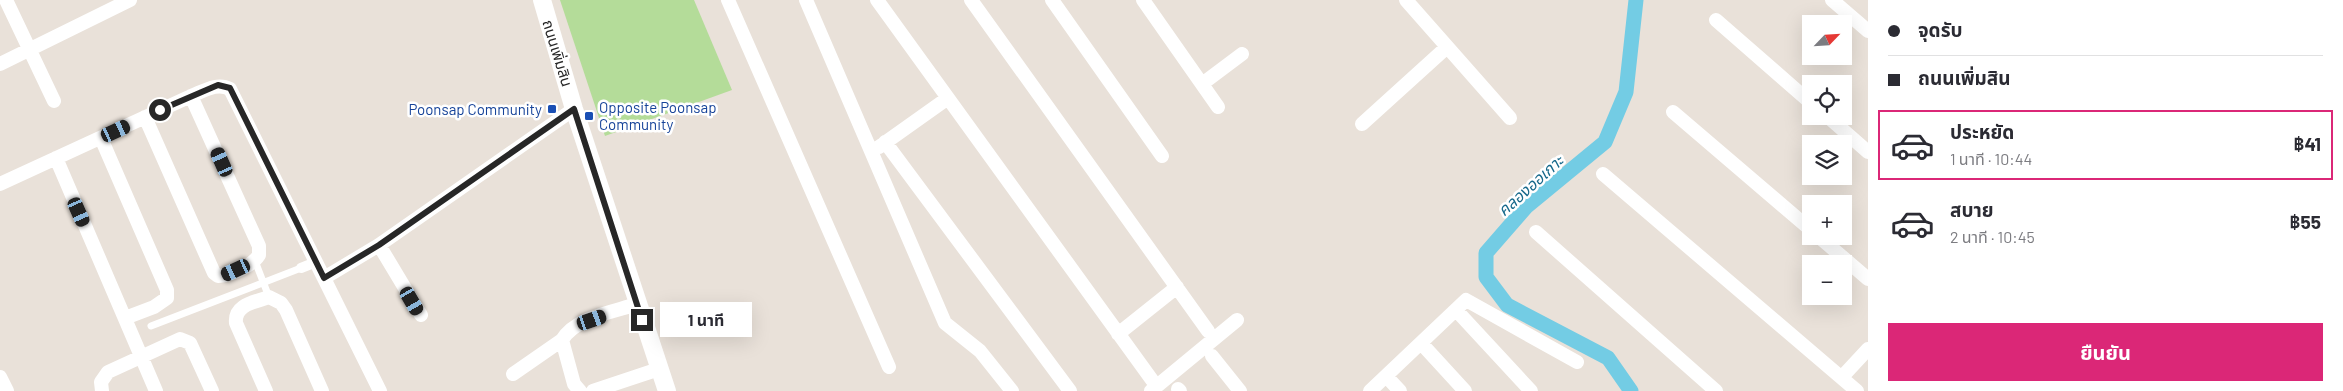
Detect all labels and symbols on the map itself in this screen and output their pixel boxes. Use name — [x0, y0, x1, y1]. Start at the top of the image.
north arrow — [1802, 15, 1852, 65]
street label: ถนนเพิ่มสิน — [539, 17, 577, 89]
place label: Opposite Poonsap Community — [599, 98, 716, 133]
route start — [149, 99, 171, 121]
place label: Poonsap Community — [408, 100, 542, 118]
marker: Poonsap Community — [546, 103, 558, 115]
marker: Opposite Poonsap Community — [583, 110, 595, 122]
car — [99, 118, 132, 144]
car — [209, 145, 234, 179]
water label: คลองออเกาะ — [1493, 150, 1568, 219]
car — [66, 195, 91, 229]
car — [219, 257, 252, 283]
car — [398, 284, 425, 318]
callout: 1 นาที — [660, 302, 752, 338]
car — [575, 308, 608, 332]
route end — [631, 309, 653, 331]

